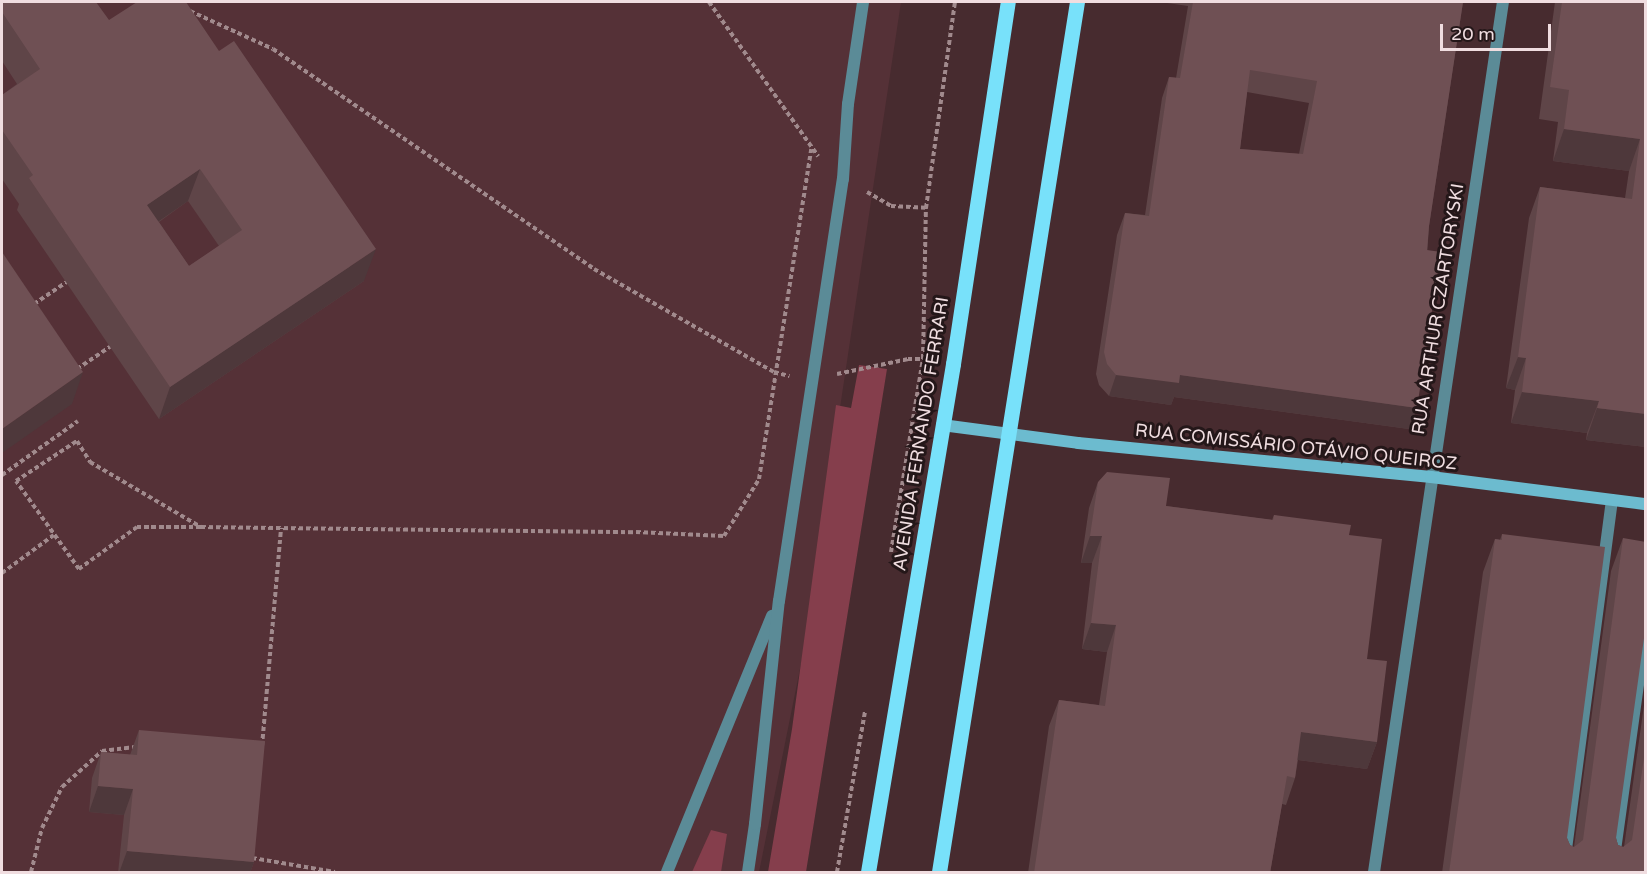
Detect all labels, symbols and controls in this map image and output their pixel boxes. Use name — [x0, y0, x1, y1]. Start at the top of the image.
scale bar — [1443, 12, 1554, 50]
text: 20 m — [1451, 23, 1495, 45]
street label: RUA ARTHUR CZARTORYSKI — [1407, 182, 1469, 436]
street label: AVENIDA FERNANDO FERRARI — [889, 295, 953, 573]
street label: RUA COMISSÁRIO OTÁVIO QUEIROZ — [1134, 419, 1458, 475]

